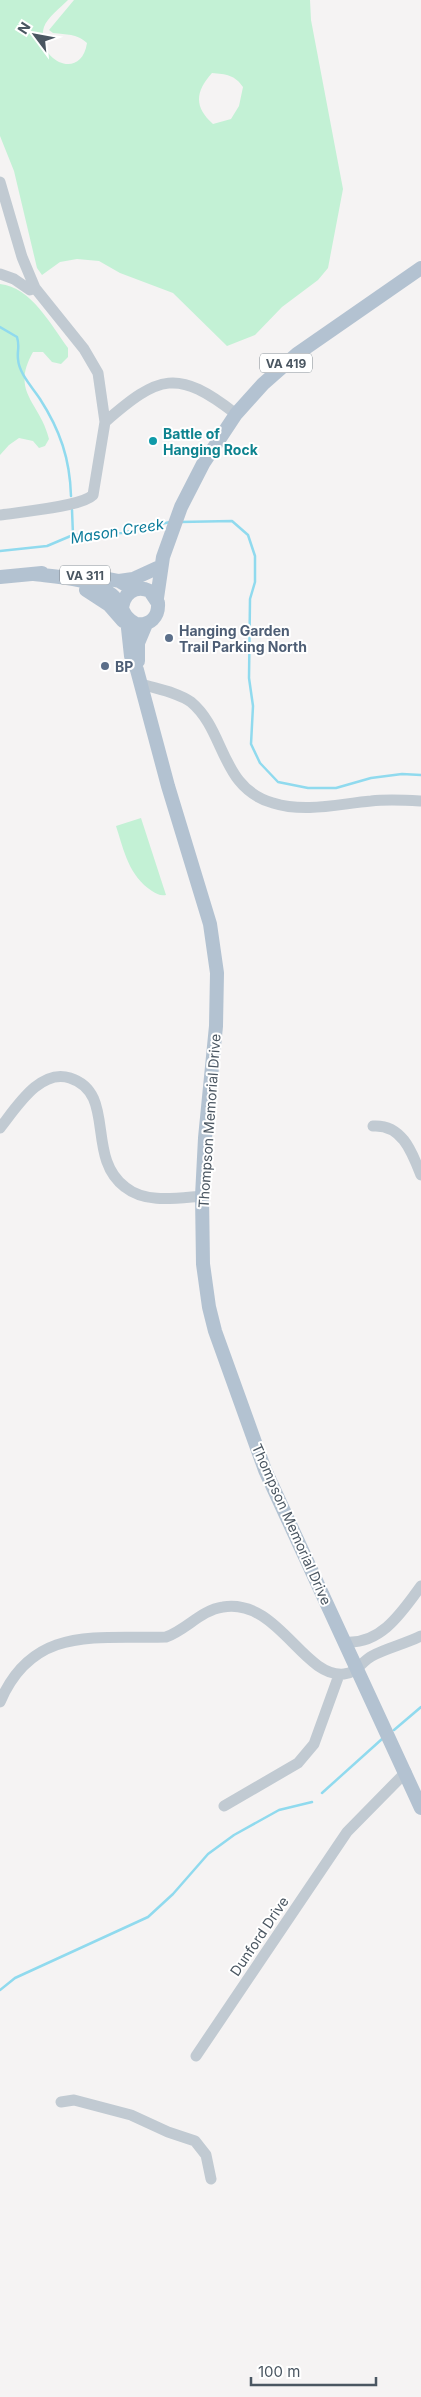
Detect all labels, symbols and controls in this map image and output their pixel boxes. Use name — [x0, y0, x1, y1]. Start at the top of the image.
north arrow — [10, 10, 60, 60]
text: N — [14, 19, 34, 37]
road number: VA 419 — [260, 353, 312, 372]
place label: Battle of Hanging Rock — [163, 425, 259, 458]
marker: Battle of Hanging Rock — [147, 435, 159, 447]
water label: Mason Creek — [69, 514, 166, 548]
road number: VA 311 — [60, 566, 110, 584]
place label: Hanging Garden Trail Parking North — [179, 622, 307, 655]
marker: Hanging Garden Trail Parking North — [163, 632, 175, 644]
place label: BP — [115, 658, 133, 675]
marker: BP — [99, 660, 111, 672]
street label: Thompson Memorial Drive — [194, 1033, 224, 1209]
street label: Thompson Memorial Drive — [249, 1441, 335, 1607]
street label: Dunford Drive — [226, 1893, 292, 1979]
scale bar — [251, 2354, 376, 2386]
text: 100 m — [258, 2362, 300, 2381]

